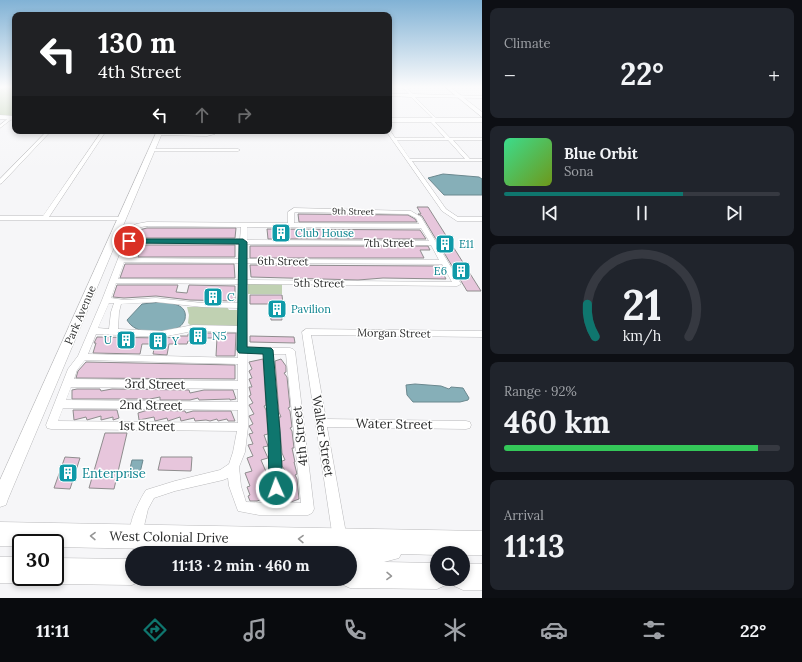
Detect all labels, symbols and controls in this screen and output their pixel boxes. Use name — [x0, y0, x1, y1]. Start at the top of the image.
text: 130 m — [98, 25, 176, 61]
icon: left — [32, 28, 84, 80]
text: Climate — [504, 35, 551, 52]
text: 22° — [620, 55, 664, 93]
text: 4th Street — [98, 60, 181, 83]
text: − — [504, 61, 516, 89]
text: + — [768, 61, 780, 89]
icon: left — [149, 104, 171, 126]
icon: ahead — [191, 104, 213, 126]
icon: right — [233, 104, 255, 126]
text: Blue Orbit — [564, 144, 638, 163]
text: Sona — [564, 163, 594, 180]
icon: previous — [539, 202, 561, 224]
icon: pause — [631, 202, 653, 224]
icon: next — [723, 202, 745, 224]
street label: 9th Street — [332, 205, 375, 217]
building icon: Club House — [270, 222, 292, 244]
pin — [112, 224, 146, 258]
place label: Club House — [295, 226, 354, 240]
icon: arrive — [118, 230, 140, 252]
building icon: E11 — [434, 233, 456, 255]
street label: 7th Street — [364, 236, 415, 250]
place label: E11 — [459, 237, 474, 251]
street label: 6th Street — [257, 254, 309, 268]
building icon: E6 — [450, 260, 472, 282]
place label: E6 — [434, 264, 447, 278]
street label: 5th Street — [293, 276, 345, 290]
text: 21 — [622, 278, 662, 331]
street label: Park Avenue — [61, 283, 99, 347]
building icon: C — [202, 286, 224, 308]
place label: C — [227, 290, 235, 304]
building icon: Pavilion — [266, 298, 288, 320]
place label: Pavilion — [291, 302, 331, 316]
building icon: N5 — [187, 325, 209, 347]
street label: Morgan Street — [357, 325, 432, 341]
text: km/h — [623, 327, 662, 346]
building icon: U — [115, 329, 137, 351]
place label: N5 — [212, 329, 226, 343]
building icon: Y — [147, 330, 169, 352]
place label: U — [104, 333, 112, 347]
place label: Y — [171, 334, 180, 348]
street label: 3rd Street — [124, 375, 186, 393]
text: Range · 92% — [504, 383, 577, 400]
street label: Walker Street — [308, 394, 338, 478]
street label: 2nd Street — [119, 396, 183, 414]
text: 460 km — [504, 403, 610, 441]
street label: 4th Street — [288, 405, 312, 467]
street label: Water Street — [355, 415, 433, 433]
street label: 1st Street — [119, 417, 175, 435]
building icon: Enterprise — [57, 462, 79, 484]
place label: Enterprise — [82, 465, 146, 482]
position arrow — [255, 467, 297, 509]
text: Arrival — [504, 507, 544, 524]
street label: West Colonial Drive — [109, 527, 229, 547]
text: 11:13 — [504, 527, 565, 565]
one-way arrow — [90, 531, 96, 540]
speed limit sign: 30 — [12, 534, 64, 586]
one-way arrow — [298, 535, 304, 543]
map controls — [430, 546, 470, 586]
button: search — [430, 546, 470, 586]
text: 11:13 · 2 min · 460 m — [172, 556, 310, 575]
one-way arrow — [386, 572, 392, 580]
icon: directions — [141, 616, 169, 644]
icon: music — [241, 616, 269, 644]
icon: phone — [341, 616, 369, 644]
icon: climate — [441, 616, 469, 644]
icon: car — [540, 616, 568, 644]
icon: filters — [640, 616, 668, 644]
text: 11:11 — [36, 619, 70, 642]
text: 22° — [740, 619, 766, 642]

